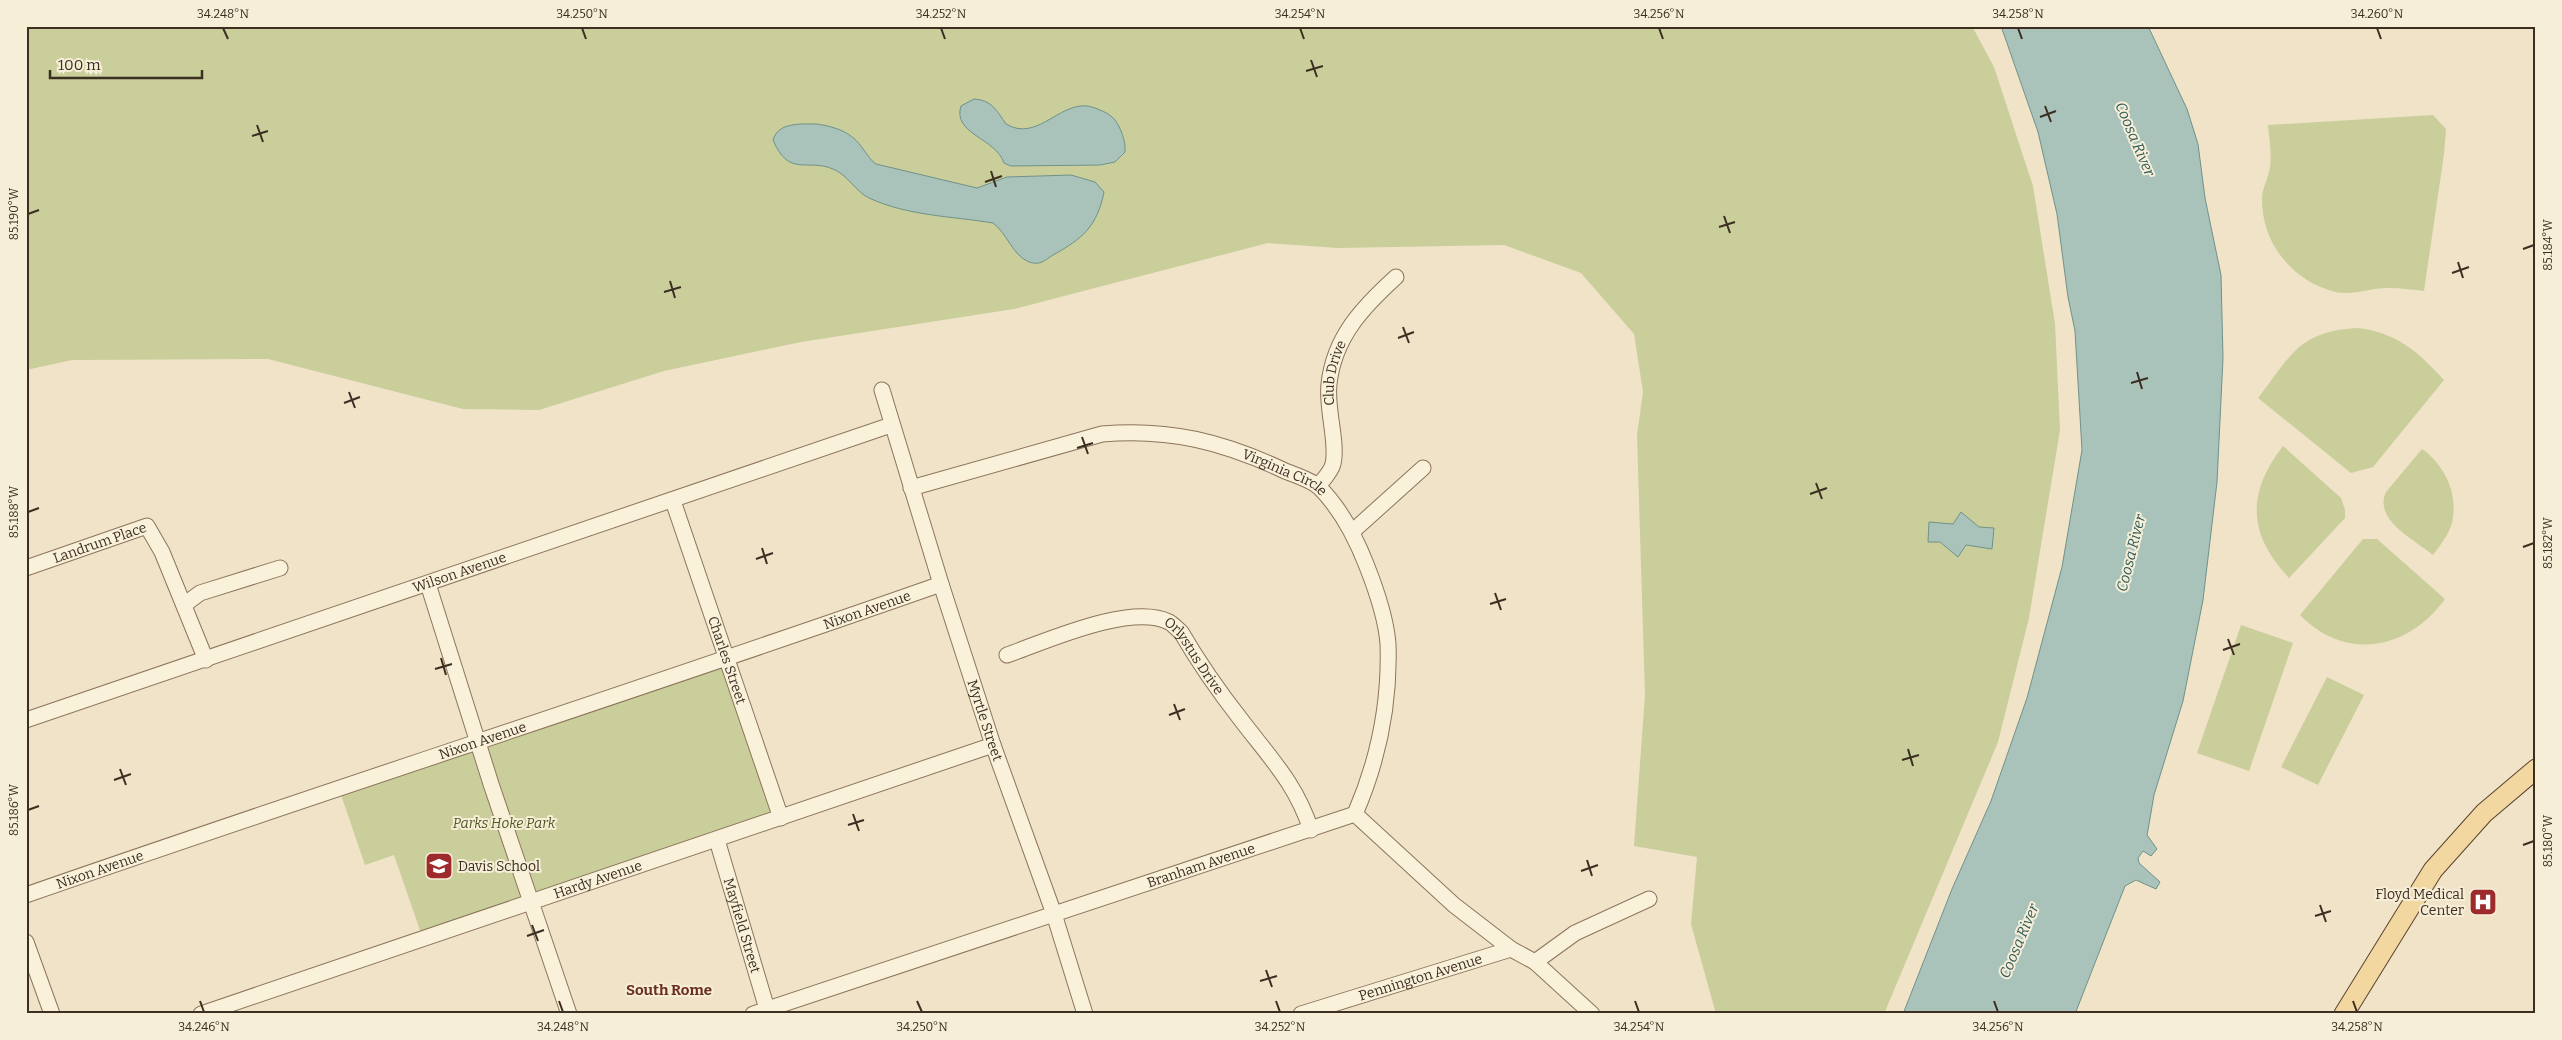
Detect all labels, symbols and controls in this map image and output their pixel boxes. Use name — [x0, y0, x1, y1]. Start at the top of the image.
text: 34.248°N — [197, 7, 250, 21]
text: 34.250°N — [556, 7, 608, 21]
text: 34.252°N — [916, 7, 967, 21]
text: 34.254°N — [1275, 7, 1326, 21]
text: 34.256°N — [1634, 7, 1685, 21]
text: 34.258°N — [1992, 7, 2044, 21]
text: 34.260°N — [2351, 7, 2404, 21]
scale bar — [50, 48, 202, 80]
text: 100 m — [58, 56, 101, 74]
water label: Coosa River — [2111, 99, 2159, 180]
text: 85.190°W — [7, 187, 21, 240]
text: 85.184°W — [2541, 218, 2555, 271]
street label: Club Drive — [1320, 337, 1349, 406]
street label: Virginia Circle — [1240, 445, 1331, 499]
text: 85.188°W — [7, 485, 21, 538]
water label: Coosa River — [2113, 512, 2149, 593]
text: 85.182°W — [2541, 516, 2555, 569]
street label: Landrum Place — [51, 518, 149, 566]
street label: Wilson Avenue — [411, 548, 508, 596]
street label: Nixon Avenue — [821, 587, 913, 633]
street label: Orlystus Drive — [1161, 613, 1228, 698]
street label: Charles Street — [704, 614, 750, 706]
street label: Myrtle Street — [964, 677, 1007, 763]
street label: Nixon Avenue — [436, 718, 528, 763]
text: 85.186°W — [7, 783, 21, 836]
text: 85.180°W — [2541, 814, 2555, 867]
park label: Parks Hoke Park — [453, 815, 556, 832]
street label: Branham Avenue — [1145, 839, 1257, 891]
street label: Nixon Avenue — [54, 847, 146, 892]
school or university icon: Davis School — [424, 851, 454, 881]
street label: Hardy Avenue — [551, 856, 644, 902]
place label: Davis School — [458, 858, 540, 875]
street label: Mayfield Street — [720, 876, 764, 975]
place label: Floyd Medical Center — [2375, 886, 2464, 919]
hospital icon: Floyd Medical Center — [2468, 887, 2498, 917]
water label: Coosa River — [1995, 900, 2043, 981]
street label: Pennington Avenue — [1357, 950, 1484, 1004]
district label: South Rome — [626, 981, 712, 999]
text: 34.246°N — [178, 1020, 230, 1034]
text: 34.248°N — [537, 1020, 590, 1034]
text: 34.250°N — [896, 1020, 948, 1034]
text: 34.252°N — [1255, 1020, 1306, 1034]
text: 34.254°N — [1614, 1020, 1665, 1034]
text: 34.256°N — [1973, 1020, 2024, 1034]
text: 34.258°N — [2331, 1020, 2383, 1034]

